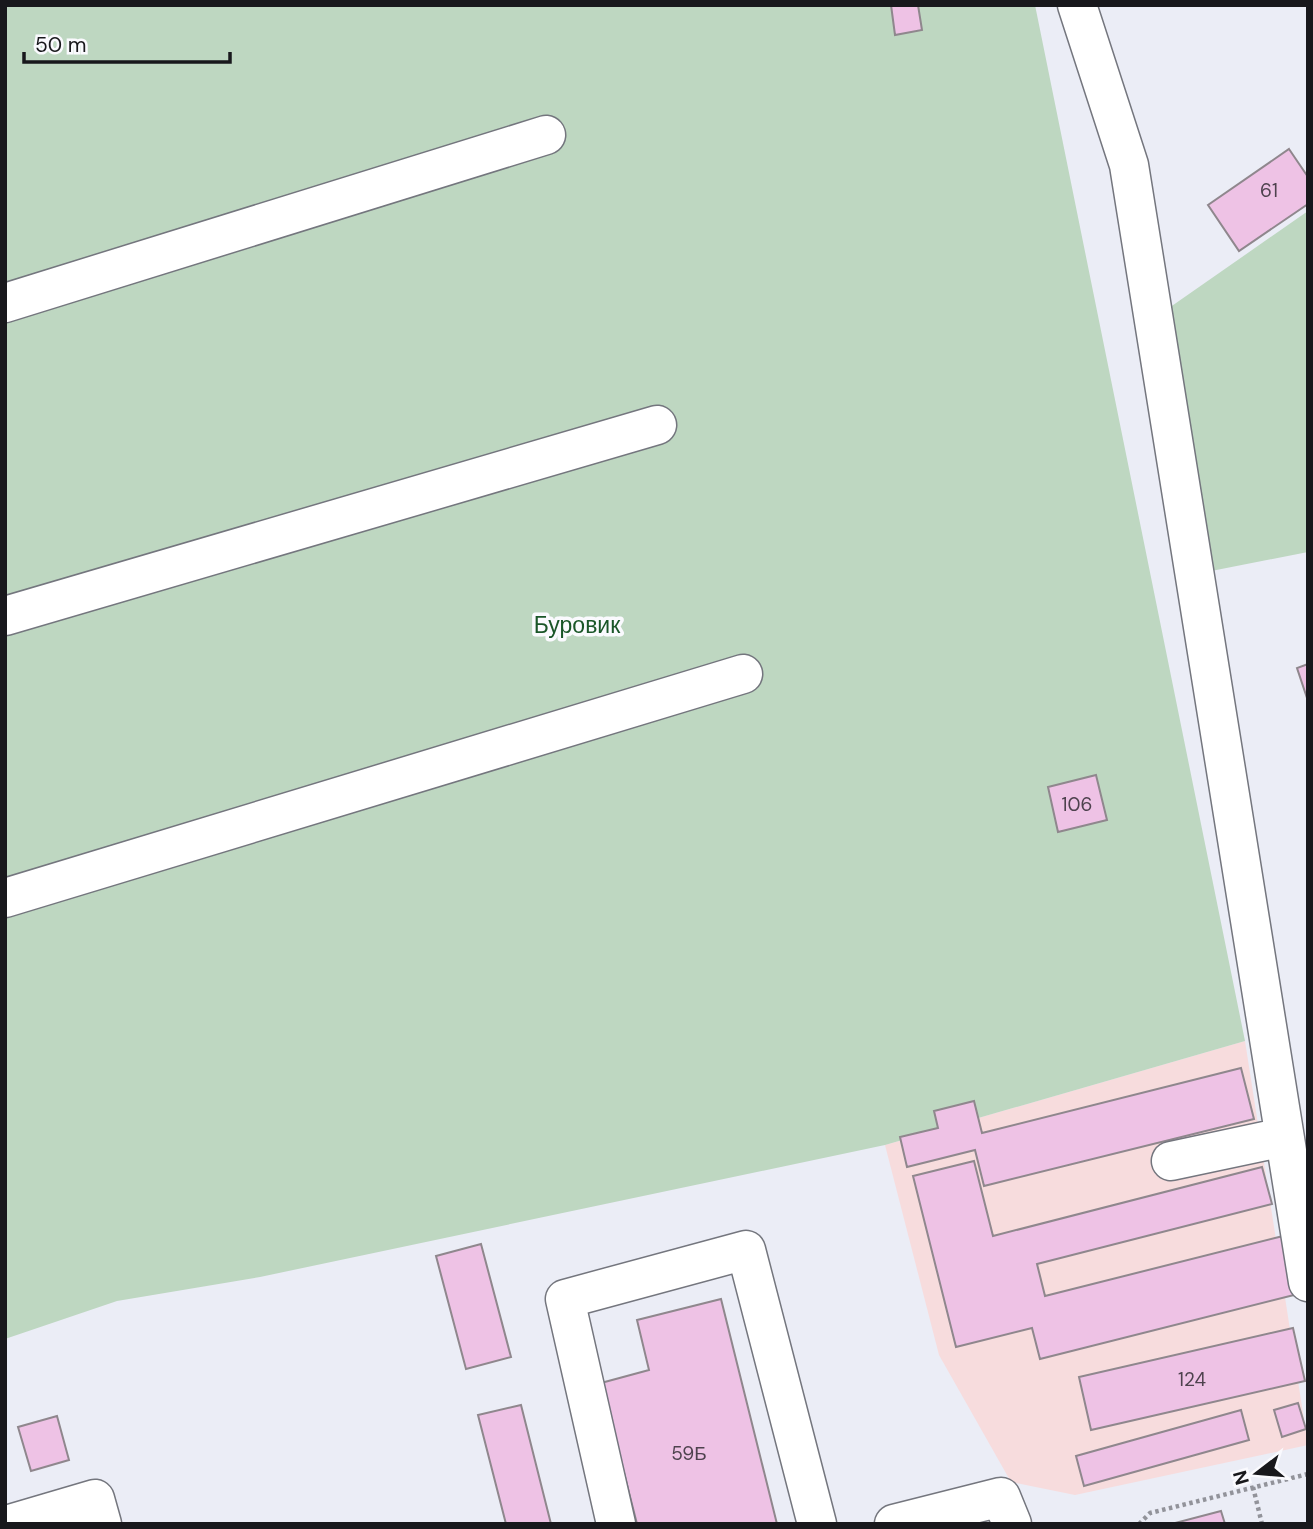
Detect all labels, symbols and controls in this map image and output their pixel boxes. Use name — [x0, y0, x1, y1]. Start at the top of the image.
scale bar — [24, 21, 231, 65]
text: 50 m — [35, 31, 86, 59]
house number: 61 — [1260, 178, 1278, 203]
park label: Буровик — [534, 610, 621, 640]
house number: 106 — [1062, 792, 1092, 817]
house number: 124 — [1178, 1367, 1206, 1392]
north arrow — [1222, 1438, 1292, 1508]
house number: 59Б — [671, 1441, 707, 1466]
text: N — [1227, 1467, 1255, 1488]

